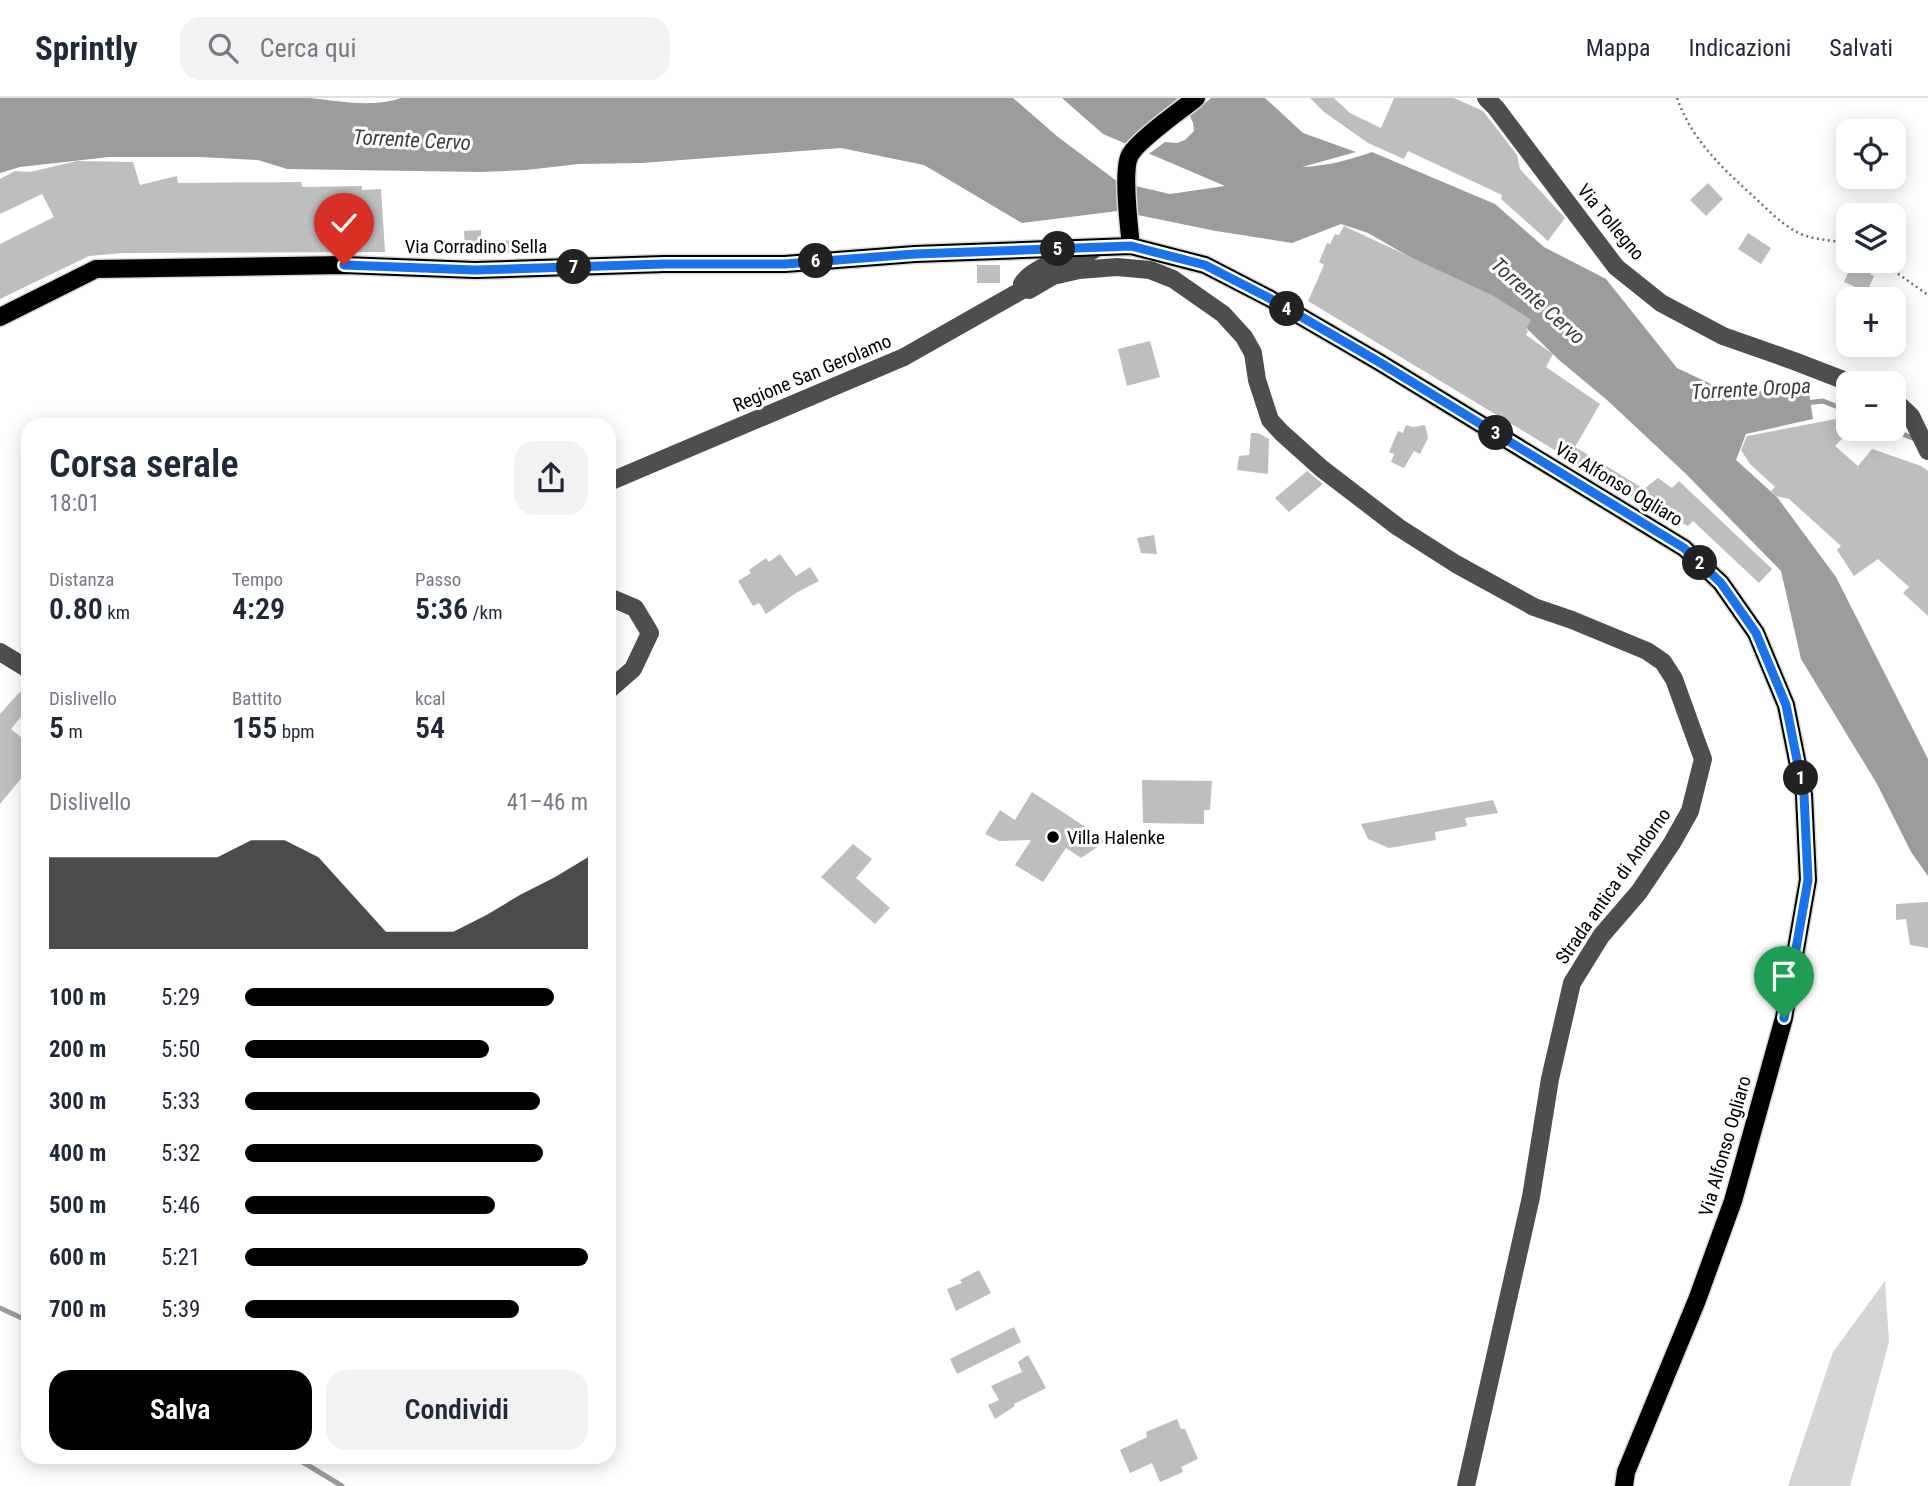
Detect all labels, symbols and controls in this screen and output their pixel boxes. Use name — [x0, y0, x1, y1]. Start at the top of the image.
search box — [180, 17, 670, 80]
text: Sprintly — [35, 29, 138, 68]
icon: search — [204, 29, 242, 67]
text: Cerca qui — [260, 33, 356, 63]
text: Mappa — [1586, 34, 1651, 62]
text: Indicazioni — [1689, 34, 1791, 62]
text: Salvati — [1829, 34, 1893, 62]
map controls — [1836, 119, 1906, 441]
button: locate — [1836, 119, 1906, 189]
water label: Torrente Cervo — [352, 125, 472, 155]
street label: Via Tollegno — [1573, 179, 1649, 265]
pin — [314, 193, 374, 265]
button: layers — [1836, 203, 1906, 273]
icon: check — [325, 204, 363, 242]
pin: 5 — [1040, 232, 1076, 266]
street label: Via Corradino Sella — [405, 235, 547, 258]
text: 5 — [1053, 237, 1062, 260]
pin: 6 — [798, 244, 834, 278]
text: 6 — [811, 249, 820, 272]
pin: 7 — [556, 250, 592, 284]
water label: Torrente Cervo — [1486, 253, 1590, 349]
text: 7 — [569, 255, 578, 278]
button: + — [1836, 287, 1906, 357]
pin: 4 — [1270, 292, 1304, 326]
text: 4 — [1282, 297, 1291, 320]
street label: Regione San Gerolamo — [729, 329, 895, 417]
button: − — [1836, 371, 1906, 441]
water label: Torrente Oropa — [1690, 374, 1812, 404]
pin: 3 — [1478, 416, 1514, 450]
text: 3 — [1491, 421, 1500, 444]
street label: Via Alfonso Ogliaro — [1551, 437, 1687, 531]
button: share — [514, 441, 588, 515]
text: Corsa serale — [49, 442, 239, 486]
text: 18:01 — [49, 490, 100, 517]
pin: 2 — [1682, 546, 1718, 580]
text: 2 — [1695, 551, 1704, 574]
text: Distanza — [49, 568, 114, 591]
text: Tempo — [232, 568, 283, 591]
text: Passo — [415, 568, 461, 591]
text: 0.80 — [49, 591, 103, 626]
text: 4:29 — [232, 591, 285, 626]
text: 5:36 — [415, 591, 468, 626]
text: km — [103, 601, 130, 624]
text: /km — [468, 601, 502, 624]
text: Dislivello — [49, 687, 117, 710]
text: Battito — [232, 687, 282, 710]
text: kcal — [415, 687, 446, 710]
text: 5 — [49, 710, 64, 745]
text: 155 — [232, 710, 277, 745]
text: 54 — [415, 710, 445, 745]
text: m — [64, 720, 83, 743]
text: bpm — [277, 720, 315, 743]
pin: 1 — [1784, 760, 1818, 796]
text: 1 — [1796, 766, 1805, 789]
text: Dislivello — [49, 789, 131, 816]
text: 41–46 m — [507, 789, 588, 816]
street label: Strada antica di Andorno — [1550, 804, 1676, 968]
place label: Villa Halenke — [1067, 826, 1165, 849]
marker: Villa Halenke — [1045, 829, 1061, 845]
pin — [1754, 946, 1814, 1018]
icon: arrive — [1765, 957, 1803, 995]
text: 100 m — [49, 984, 106, 1011]
text: 5:29 — [161, 984, 200, 1011]
text: 200 m — [49, 1036, 106, 1063]
text: 5:50 — [161, 1036, 200, 1063]
street label: Via Alfonso Ogliaro — [1694, 1073, 1756, 1219]
text: 300 m — [49, 1088, 106, 1115]
text: 5:33 — [161, 1088, 200, 1115]
text: 400 m — [49, 1140, 106, 1167]
text: 5:32 — [161, 1140, 200, 1167]
text: 500 m — [49, 1192, 106, 1219]
text: 5:46 — [161, 1192, 200, 1219]
text: 600 m — [49, 1244, 106, 1271]
text: 5:21 — [161, 1244, 200, 1271]
text: 700 m — [49, 1296, 106, 1323]
text: 5:39 — [161, 1296, 200, 1323]
button: Salva — [49, 1370, 312, 1450]
button: Condividi — [326, 1370, 588, 1450]

